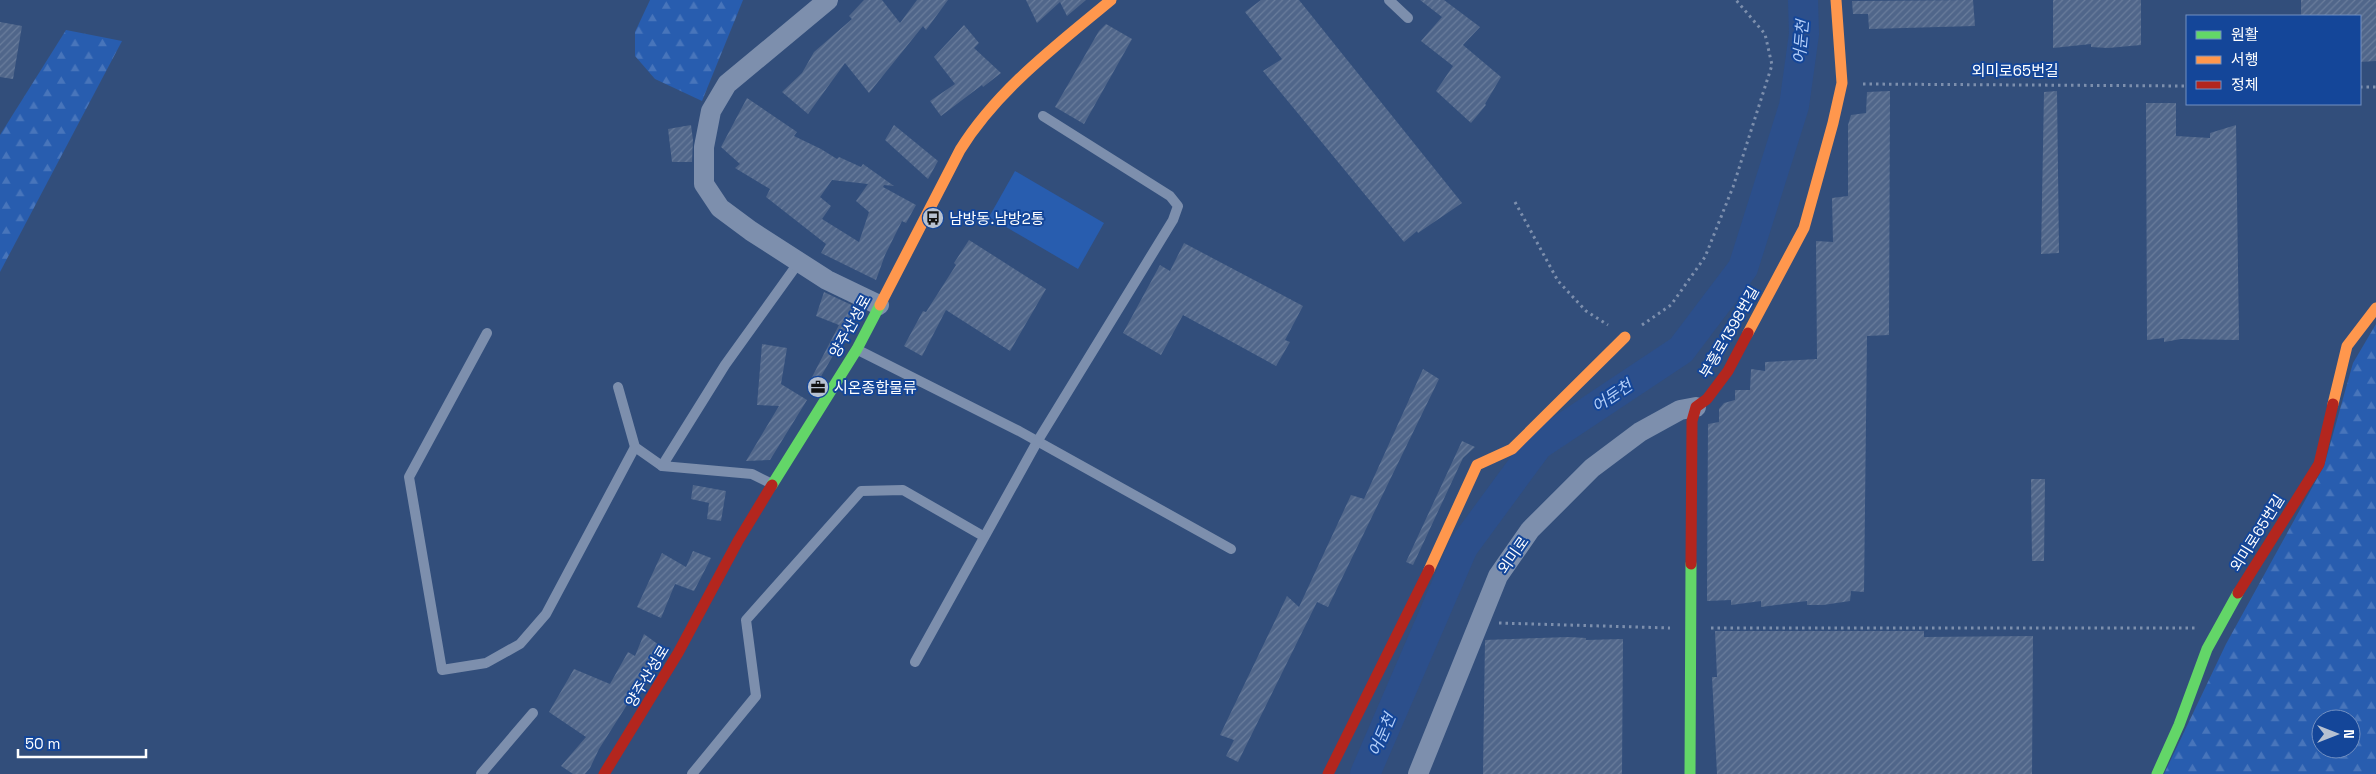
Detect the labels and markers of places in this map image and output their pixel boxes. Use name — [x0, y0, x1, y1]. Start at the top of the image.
bus stop icon: 남방동.남방2통 — [921, 206, 945, 230]
place label: 남방동.남방2통 — [949, 209, 1045, 228]
office icon: 시온종합물류 — [806, 375, 830, 399]
place label: 시온종합물류 — [834, 378, 917, 397]

